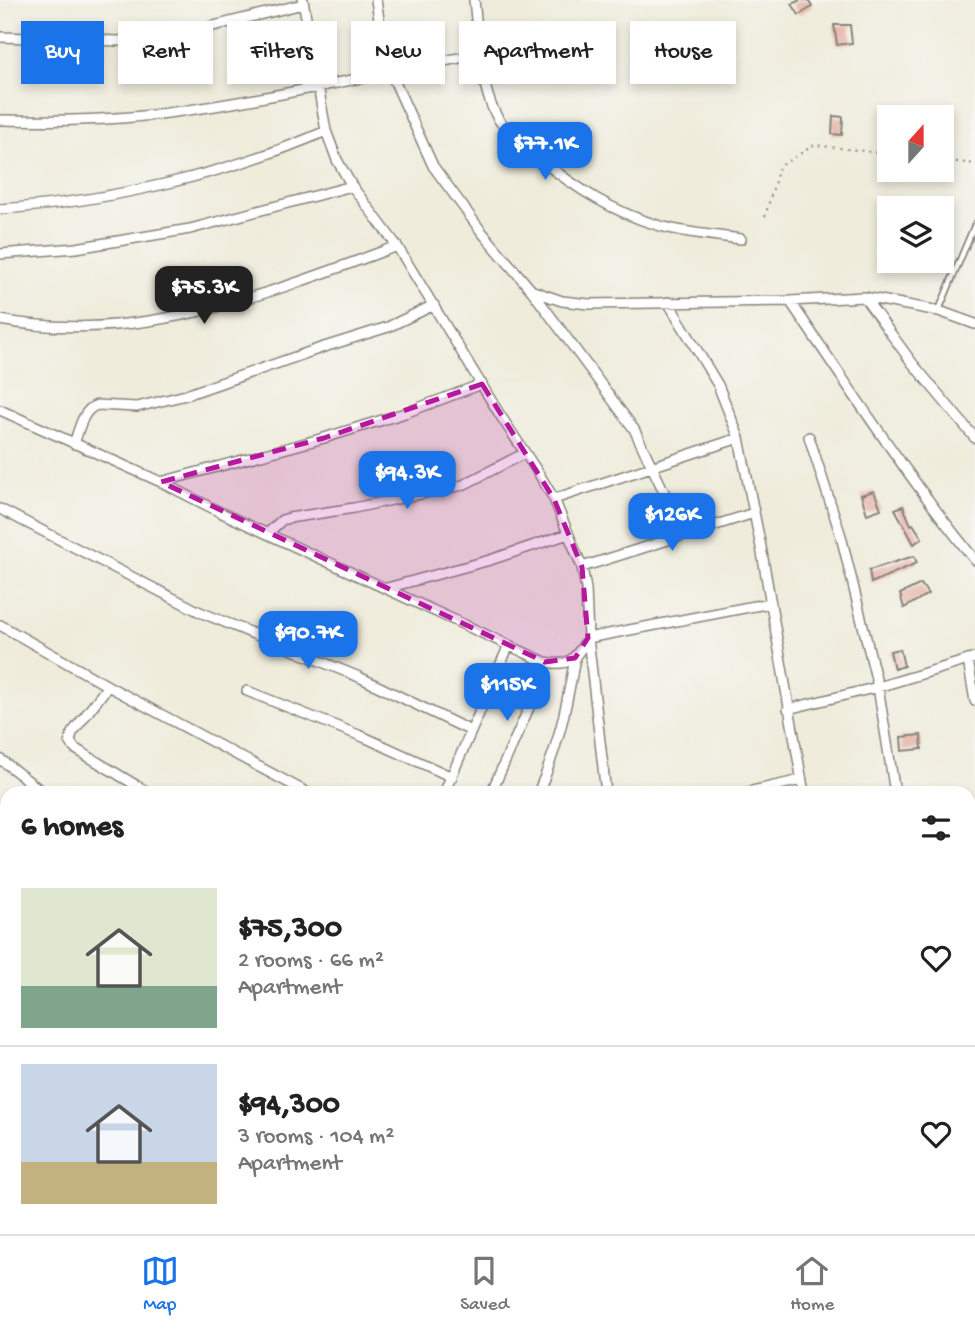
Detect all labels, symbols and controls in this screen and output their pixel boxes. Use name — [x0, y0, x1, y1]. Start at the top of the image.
chip: Buy — [21, 21, 104, 84]
chip: Rent — [118, 21, 213, 84]
chip: Filters — [227, 21, 337, 84]
chip: New — [351, 21, 445, 84]
chip: Apartment — [459, 21, 616, 84]
chip: House — [630, 21, 736, 84]
north arrow — [877, 105, 954, 182]
map controls — [877, 105, 954, 273]
pin: $77.1K — [488, 122, 602, 182]
text: $77.1K — [513, 131, 577, 158]
button: layers — [877, 196, 954, 273]
pin: $75.3K — [147, 266, 261, 326]
text: $75.3K — [171, 275, 237, 302]
pin: $94.3K — [350, 452, 464, 511]
text: $94.3K — [375, 460, 439, 487]
pin: $126K — [623, 494, 721, 553]
text: $126K — [644, 502, 700, 529]
pin: $90.7K — [251, 612, 365, 671]
text: $90.7K — [275, 620, 341, 647]
pin: $115K — [458, 664, 556, 723]
text: $115K — [480, 672, 534, 699]
icon: filters — [917, 809, 955, 847]
text: 6 homes — [21, 811, 123, 846]
text: $75,300 — [238, 913, 342, 948]
icon: home — [77, 916, 161, 1000]
icon: heart — [917, 939, 955, 977]
text: 2 rooms · 66 m² — [238, 948, 384, 975]
text: Apartment — [238, 975, 342, 1002]
text: $94,300 — [238, 1089, 340, 1124]
icon: home — [77, 1092, 161, 1176]
icon: heart — [917, 1115, 955, 1153]
text: 3 rooms · 104 m² — [238, 1124, 394, 1151]
text: Apartment — [238, 1151, 342, 1178]
tab: Map — [141, 1252, 179, 1317]
tab: Saved — [460, 1252, 509, 1317]
tab: Home — [790, 1252, 834, 1317]

